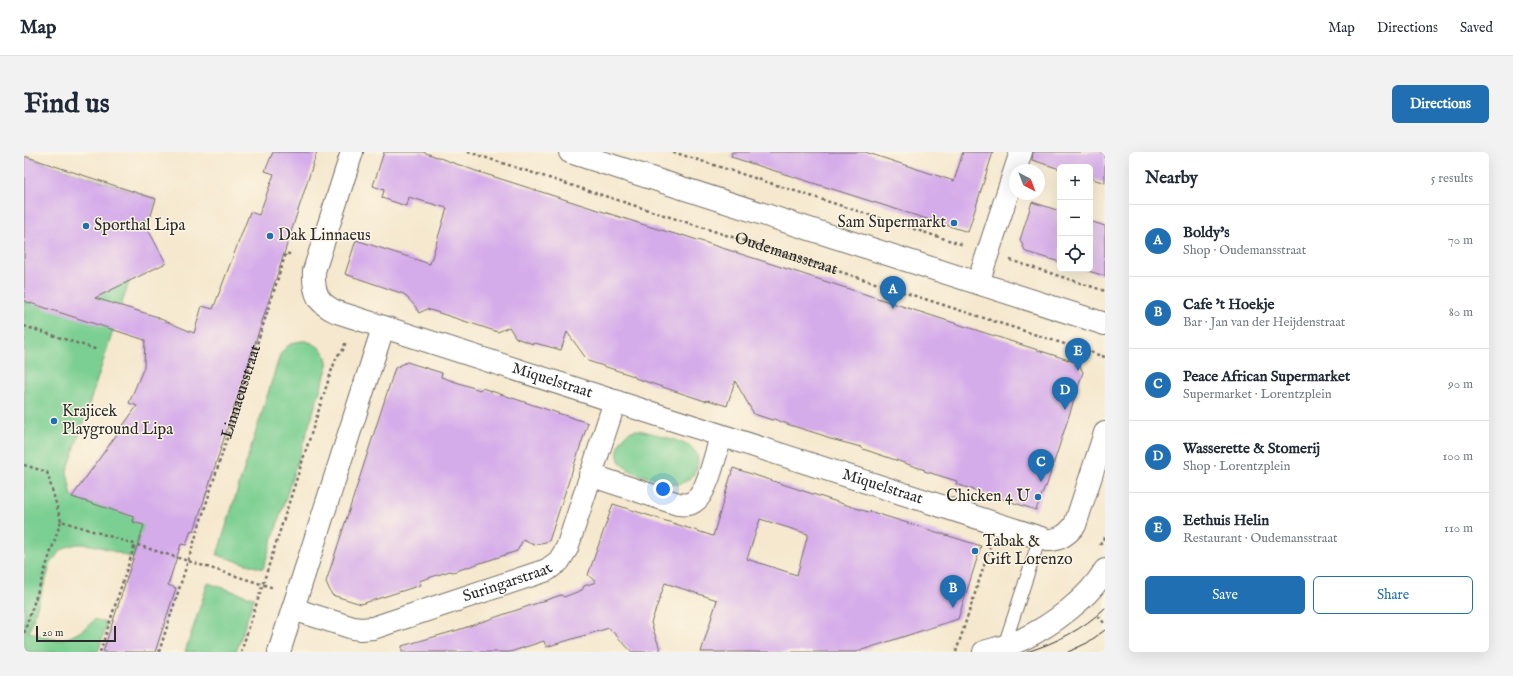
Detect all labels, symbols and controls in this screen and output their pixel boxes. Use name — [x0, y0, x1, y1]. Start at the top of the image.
text: Map — [20, 16, 56, 40]
text: Map — [1328, 19, 1355, 37]
text: Directions — [1377, 19, 1438, 37]
text: Saved — [1460, 19, 1493, 37]
button: Directions — [1392, 85, 1489, 123]
text: Find us — [24, 87, 110, 122]
north arrow — [1009, 164, 1045, 200]
map controls — [1057, 164, 1093, 272]
button: + — [1057, 164, 1093, 200]
text: Nearby — [1145, 168, 1198, 189]
text: 5 results — [1431, 170, 1473, 187]
button: − — [1057, 200, 1093, 236]
place label: Sam Supermarkt — [838, 213, 947, 233]
place label: Sporthal Lipa — [94, 216, 185, 236]
marker: Sam Supermarkt — [949, 218, 959, 228]
marker: Sporthal Lipa — [81, 221, 91, 231]
text: Boldy's — [1183, 223, 1230, 242]
place label: Dak Linnaeus — [278, 226, 371, 246]
street label: Oudemansstraat — [732, 228, 841, 280]
marker: Dak Linnaeus — [265, 231, 275, 241]
text: A — [1154, 232, 1162, 249]
text: 70 m — [1448, 232, 1473, 249]
button: locate — [1057, 236, 1093, 272]
text: Shop · Oudemansstraat — [1183, 242, 1306, 259]
pin: A — [880, 276, 906, 309]
text: Cafe 't Hoekje — [1183, 295, 1274, 314]
text: B — [1154, 304, 1162, 321]
text: 80 m — [1449, 304, 1473, 321]
text: Bar · Jan van der Heijdenstraat — [1183, 314, 1345, 331]
pin: E — [1065, 338, 1091, 371]
street label: Linnaeusstraat — [218, 342, 266, 441]
street label: Miquelstraat — [509, 359, 595, 404]
text: Peace African Supermarket — [1183, 367, 1350, 386]
text: C — [1153, 376, 1163, 393]
text: 90 m — [1448, 376, 1473, 393]
pin: D — [1052, 377, 1078, 410]
text: Supermarket · Lorentzplein — [1183, 386, 1332, 403]
place label: Krajicek Playground Lipa — [62, 402, 173, 440]
marker: Krajicek Playground Lipa — [49, 416, 59, 426]
text: Wasserette & Stomerij — [1183, 439, 1320, 458]
text: D — [1153, 448, 1163, 465]
text: 100 m — [1443, 448, 1473, 465]
pin: C — [1028, 449, 1054, 482]
text: Shop · Lorentzplein — [1183, 458, 1290, 475]
street label: Miquelstraat — [840, 465, 926, 510]
your location — [653, 479, 673, 499]
place label: Chicken 4 U — [946, 487, 1030, 507]
marker: Chicken 4 U — [1033, 492, 1043, 502]
text: Eethuis Helin — [1183, 511, 1269, 530]
text: E — [1153, 520, 1163, 537]
text: 110 m — [1444, 520, 1473, 537]
text: Restaurant · Oudemansstraat — [1183, 530, 1338, 547]
place label: Tabak & Gift Lorenzo — [983, 532, 1073, 570]
marker: Tabak & Gift Lorenzo — [970, 546, 980, 556]
street label: Suringarstraat — [460, 559, 557, 607]
pin: B — [940, 575, 966, 608]
button: Save — [1145, 576, 1305, 614]
button: Share — [1313, 576, 1473, 614]
scale bar — [36, 624, 116, 643]
text: 20 m — [42, 626, 63, 640]

